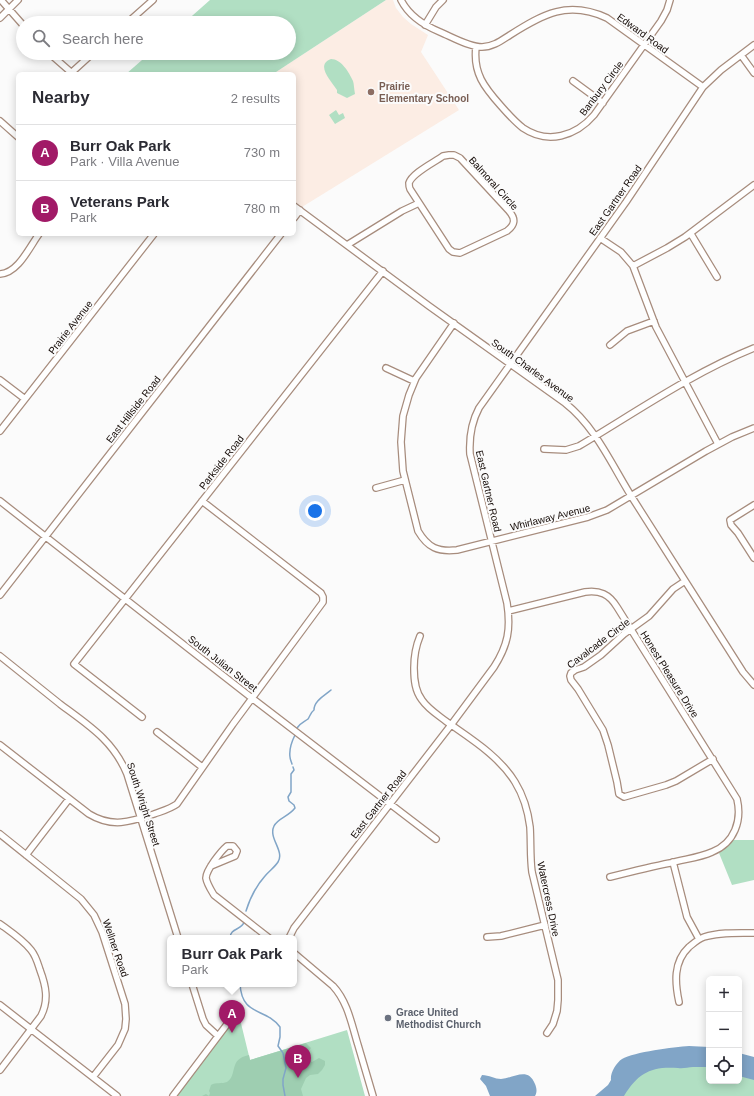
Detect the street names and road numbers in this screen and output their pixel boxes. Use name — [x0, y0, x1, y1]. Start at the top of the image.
street label: Edward Road — [615, 11, 670, 56]
street label: Banbury Circle — [577, 58, 626, 118]
street label: Balmoral Circle — [467, 154, 521, 213]
street label: East Gartner Road — [587, 163, 644, 238]
street label: Prairie Avenue — [46, 298, 95, 356]
street label: South Charles Avenue — [489, 337, 576, 404]
street label: East Hillside Road — [104, 374, 163, 445]
street label: Parkside Road — [197, 433, 246, 492]
street label: East Gartner Road — [474, 449, 503, 533]
street label: Whirlaway Avenue — [509, 502, 592, 533]
street label: Cavalcade Circle — [565, 616, 632, 671]
street label: Honest Pleasure Drive — [638, 629, 701, 720]
street label: South Julian Street — [186, 633, 260, 694]
street label: South Wright Street — [125, 761, 162, 847]
street label: East Gartner Road — [348, 768, 408, 841]
street label: Watercress Drive — [535, 861, 562, 938]
street label: Wellner Road — [100, 918, 131, 979]

